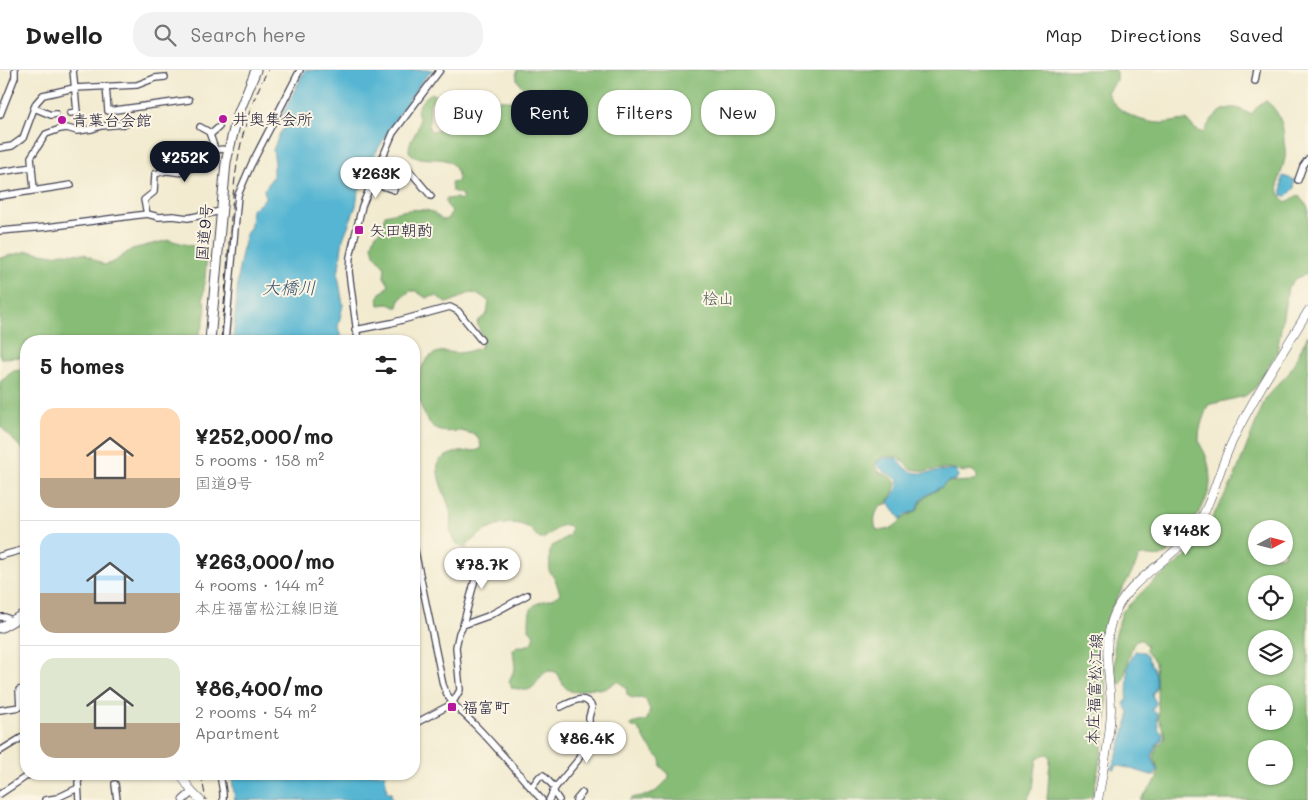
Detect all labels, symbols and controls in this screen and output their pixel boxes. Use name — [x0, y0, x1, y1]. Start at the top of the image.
search box — [133, 12, 483, 57]
text: Dwello — [25, 19, 103, 50]
icon: search — [151, 21, 179, 49]
text: Search here — [191, 22, 306, 47]
text: Map — [1045, 23, 1082, 47]
text: Directions — [1110, 23, 1202, 47]
text: Saved — [1230, 23, 1283, 47]
chip: Buy — [435, 90, 501, 135]
chip: Rent — [511, 90, 588, 135]
chip: Filters — [598, 90, 691, 135]
chip: New — [701, 90, 775, 135]
place label: 井奥集会所 — [233, 108, 313, 129]
place label: 青葉台会館 — [72, 109, 152, 130]
marker: 井奥集会所 — [217, 113, 229, 125]
marker: 青葉台会館 — [56, 114, 68, 126]
pin: ¥252K — [150, 140, 220, 183]
text: ¥252K — [161, 146, 209, 167]
pin: ¥263K — [341, 156, 411, 199]
text: ¥263K — [351, 162, 401, 183]
street label: 国道9号 — [191, 202, 216, 261]
place label: 矢田朝酌 — [369, 219, 433, 240]
marker: 矢田朝酌 — [353, 224, 365, 236]
water label: 大橋川 — [262, 275, 316, 299]
park label: 桧山 — [702, 287, 734, 308]
icon: filters — [372, 351, 400, 379]
text: 5 homes — [40, 352, 125, 379]
text: ¥252,000/mo — [195, 422, 333, 449]
icon: home — [80, 428, 140, 488]
text: 5 rooms · 158 m² — [195, 449, 324, 470]
text: 国道9号 — [195, 472, 252, 493]
pin: ¥148K — [1151, 514, 1221, 556]
text: ¥148K — [1162, 519, 1210, 540]
north arrow — [1248, 520, 1292, 565]
map controls — [1248, 520, 1293, 785]
text: ¥263,000/mo — [195, 547, 334, 574]
pin: ¥78.7K — [441, 548, 523, 590]
icon: home — [80, 553, 140, 613]
text: ¥78.7K — [455, 553, 509, 574]
text: 4 rooms · 144 m² — [195, 574, 324, 595]
button: locate — [1248, 575, 1293, 620]
text: 本庄福富松江線旧道 — [195, 597, 339, 618]
button: layers — [1248, 630, 1293, 675]
street label: 本庄福富松江線 — [1081, 633, 1106, 745]
text: ¥86,400/mo — [195, 674, 323, 701]
icon: home — [80, 678, 140, 738]
button: + — [1248, 685, 1293, 730]
place label: 福富町 — [462, 696, 510, 717]
text: 2 rooms · 54 m² — [195, 701, 316, 722]
marker: 福富町 — [446, 701, 458, 713]
text: Apartment — [195, 722, 280, 743]
pin: ¥86.4K — [546, 722, 628, 764]
text: ¥86.4K — [559, 727, 615, 748]
button: − — [1248, 740, 1293, 785]

